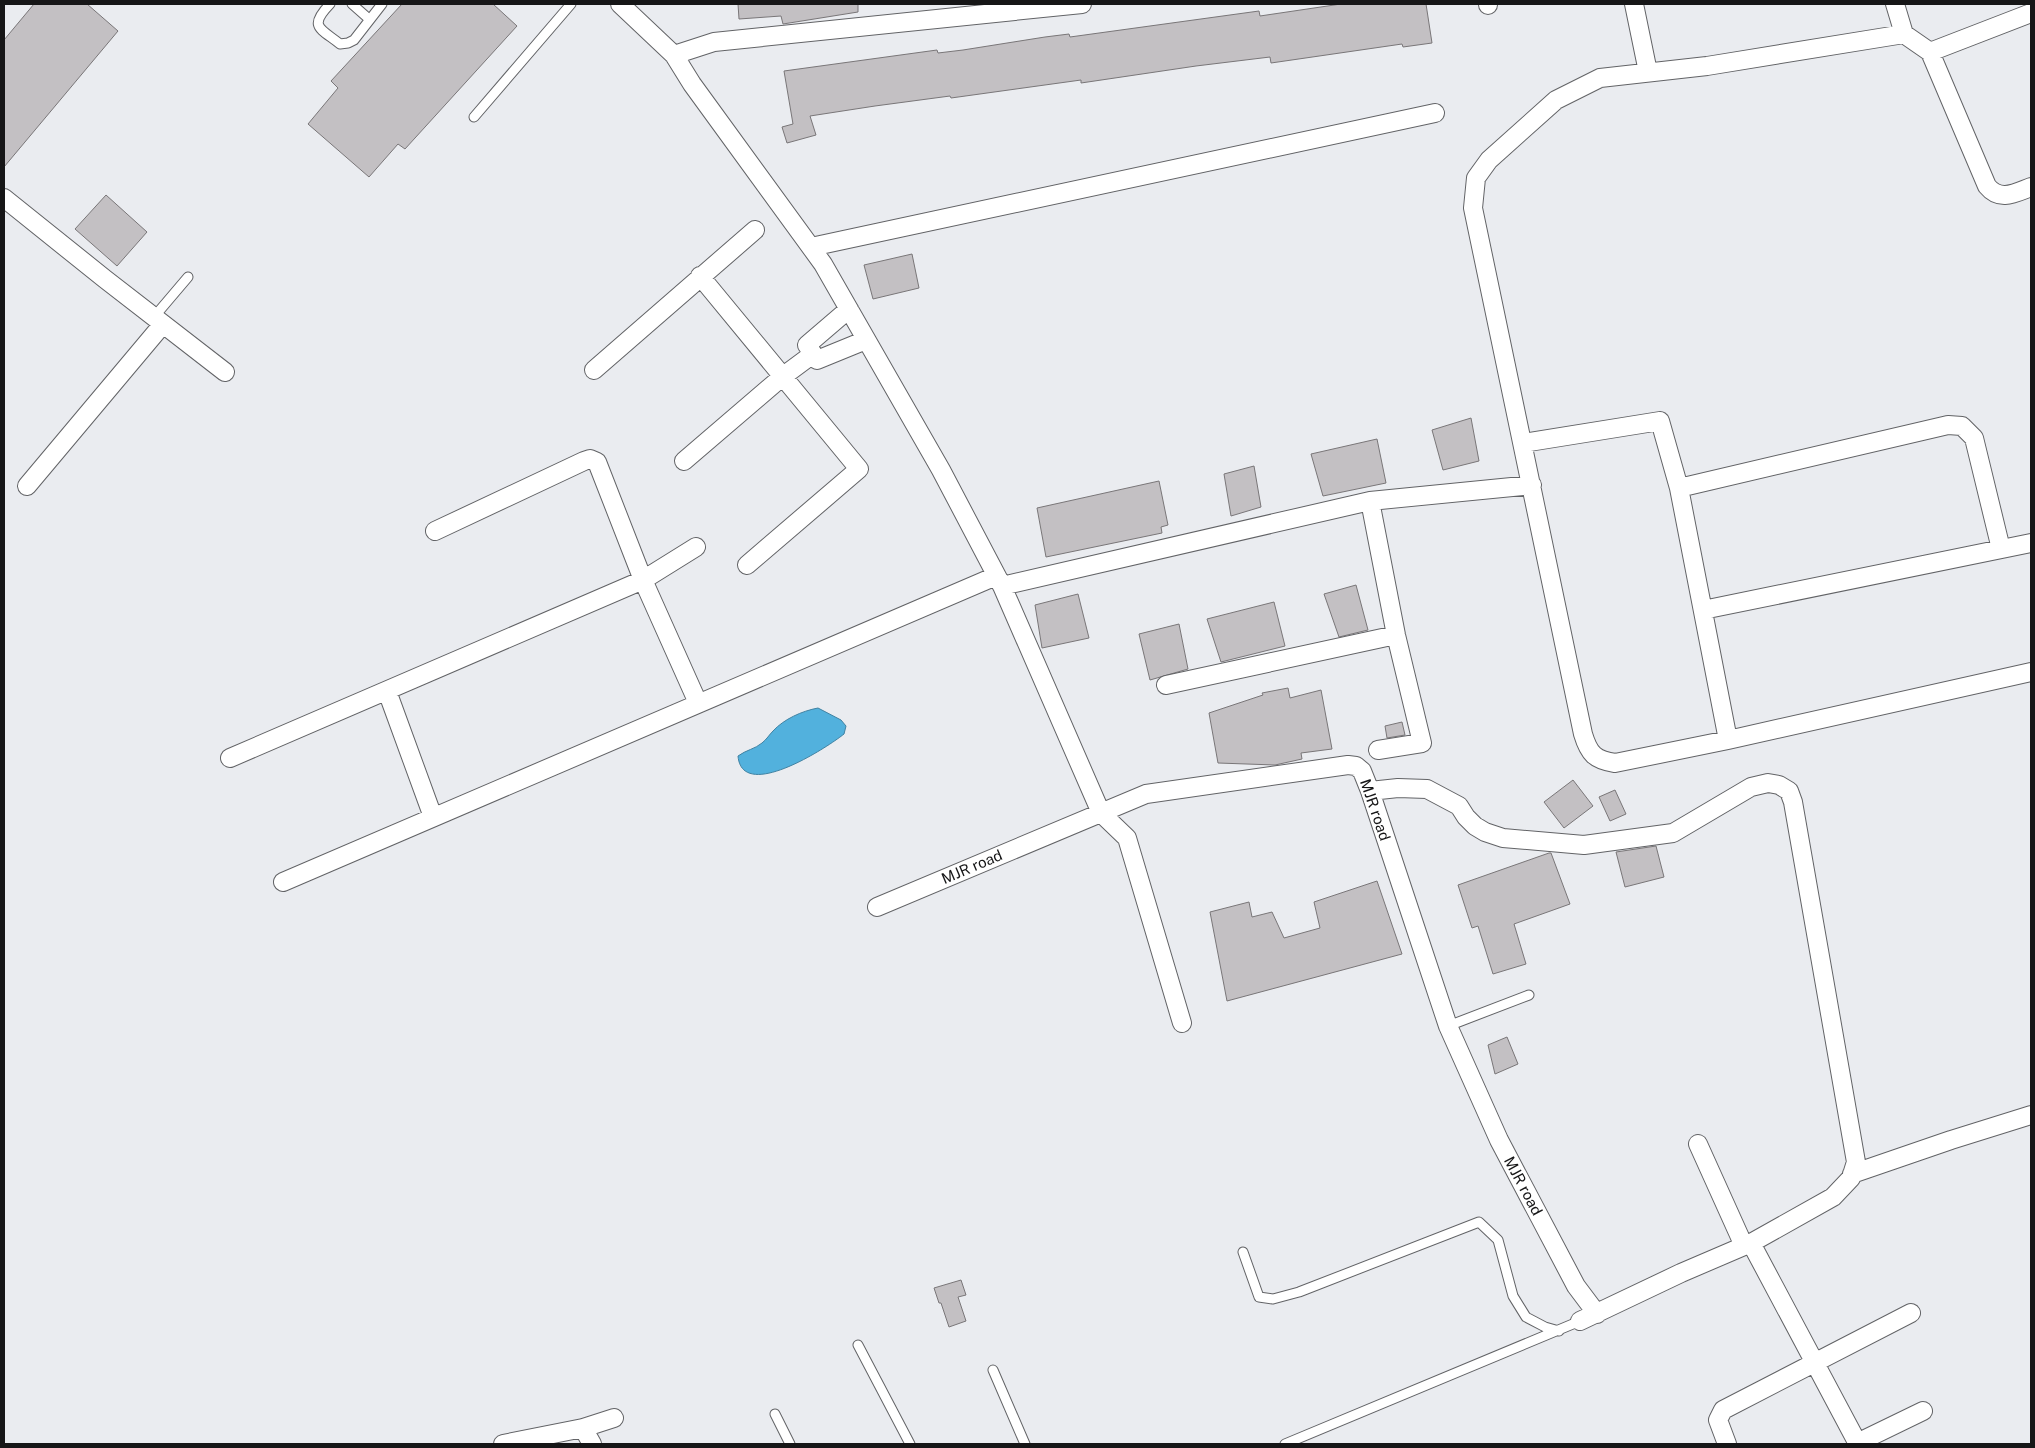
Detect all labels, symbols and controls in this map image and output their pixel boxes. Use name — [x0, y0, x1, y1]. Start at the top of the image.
street label: MJR road — [1357, 777, 1394, 843]
street label: MJR road — [939, 846, 1005, 887]
street label: MJR road — [1501, 1153, 1546, 1218]

